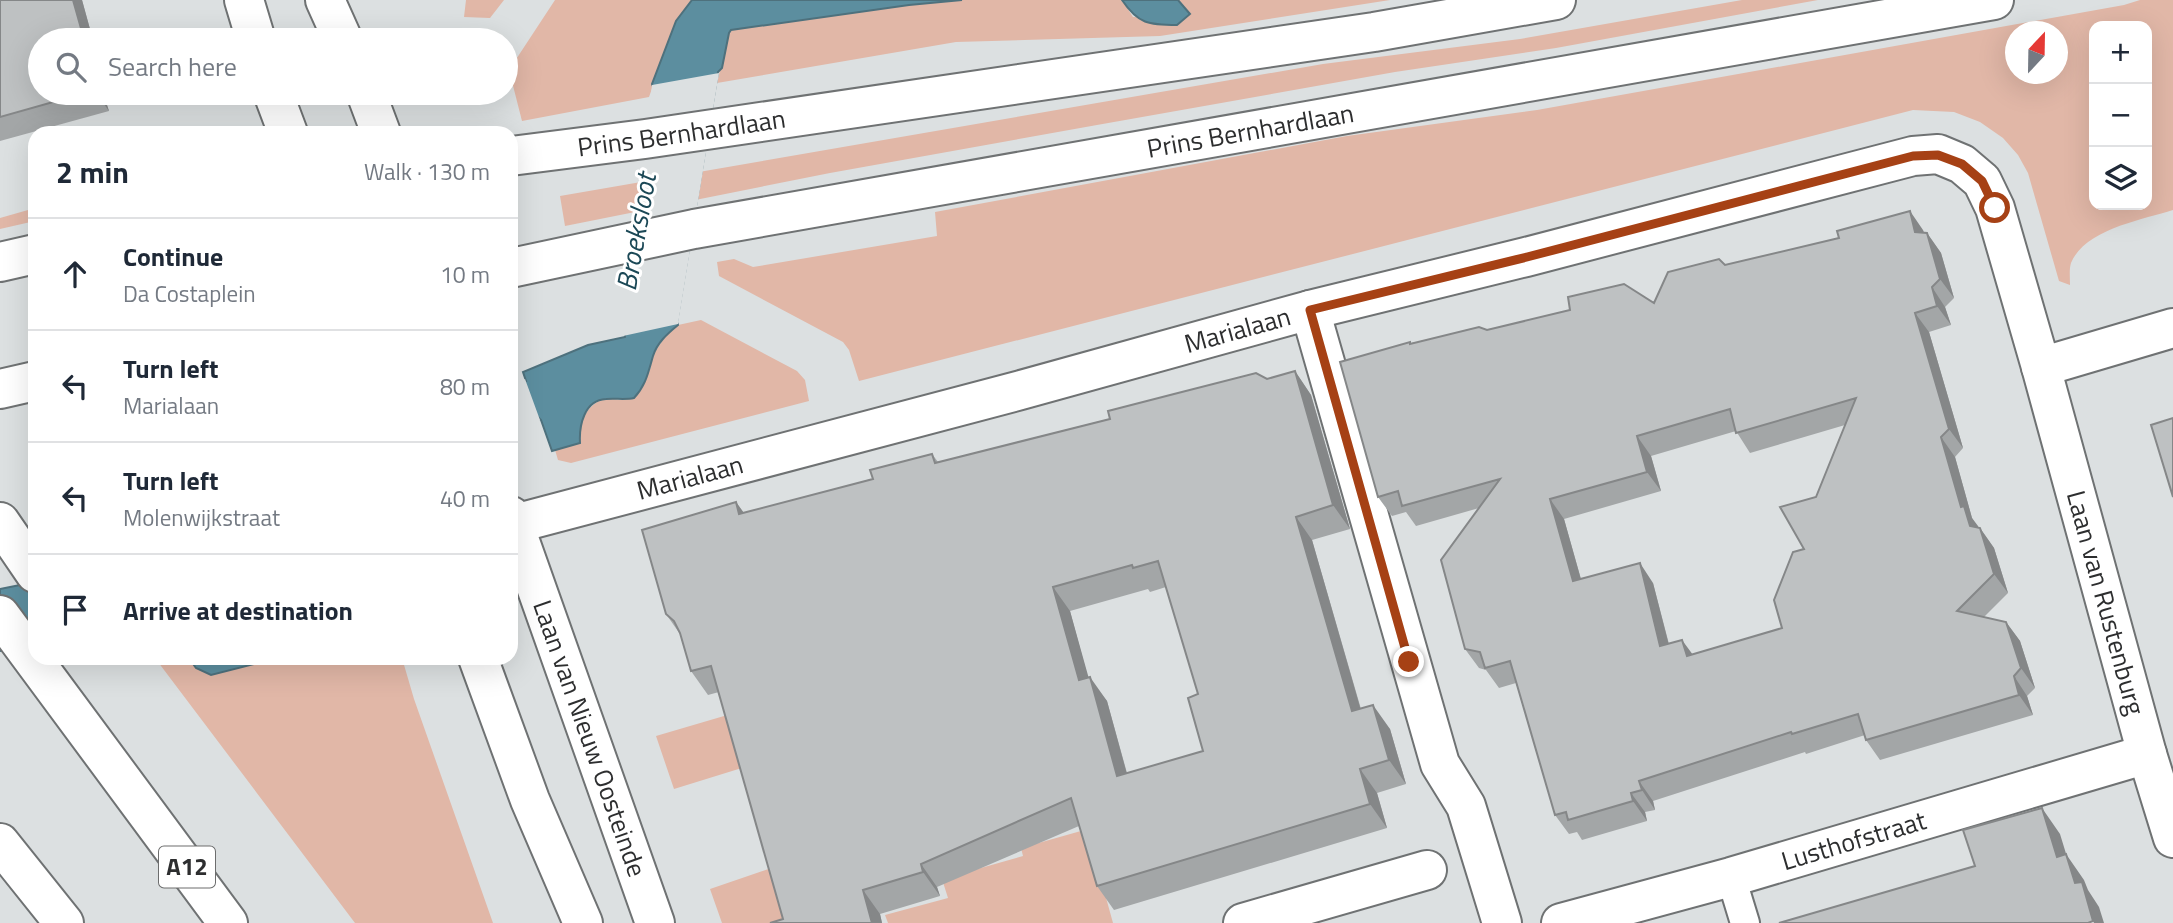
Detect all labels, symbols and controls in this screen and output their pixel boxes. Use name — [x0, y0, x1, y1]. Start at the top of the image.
north arrow — [2005, 21, 2068, 84]
map controls — [2089, 21, 2152, 210]
button: + — [2089, 21, 2152, 84]
search box — [28, 28, 518, 105]
text: Search here — [108, 47, 237, 86]
icon: search — [52, 48, 90, 86]
button: − — [2089, 84, 2152, 147]
street label: Prins Bernhardlaan — [1144, 93, 1357, 168]
street label: Prins Bernhardlaan — [575, 99, 788, 166]
button: layers — [2089, 147, 2152, 210]
text: 2 min — [56, 149, 129, 195]
text: Walk · 130 m — [364, 154, 490, 189]
water label: Broeksloot — [604, 167, 667, 294]
route start — [1979, 192, 2010, 223]
text: Continue — [123, 237, 223, 276]
icon: ahead — [56, 255, 94, 293]
text: 10 m — [440, 257, 490, 292]
text: Da Costaplein — [123, 276, 256, 311]
street label: Marialaan — [1180, 296, 1295, 363]
text: Turn left — [123, 349, 218, 388]
icon: left — [56, 367, 94, 405]
text: 80 m — [440, 369, 490, 404]
text: Marialaan — [123, 388, 219, 423]
street label: Marialaan — [632, 444, 747, 510]
text: Turn left — [123, 461, 218, 500]
icon: left — [56, 479, 94, 517]
text: 40 m — [440, 481, 490, 516]
street label: Laan van Rustenburg — [2057, 486, 2155, 719]
text: Molenwijkstraat — [123, 500, 280, 535]
icon: arrive — [56, 591, 94, 629]
text: Arrive at destination — [123, 591, 353, 630]
street label: Laan van Nieuw Oosteinde — [523, 595, 657, 882]
route end — [1393, 646, 1424, 677]
street label: Lusthofstraat — [1776, 800, 1931, 880]
road number: A12 — [159, 846, 215, 888]

